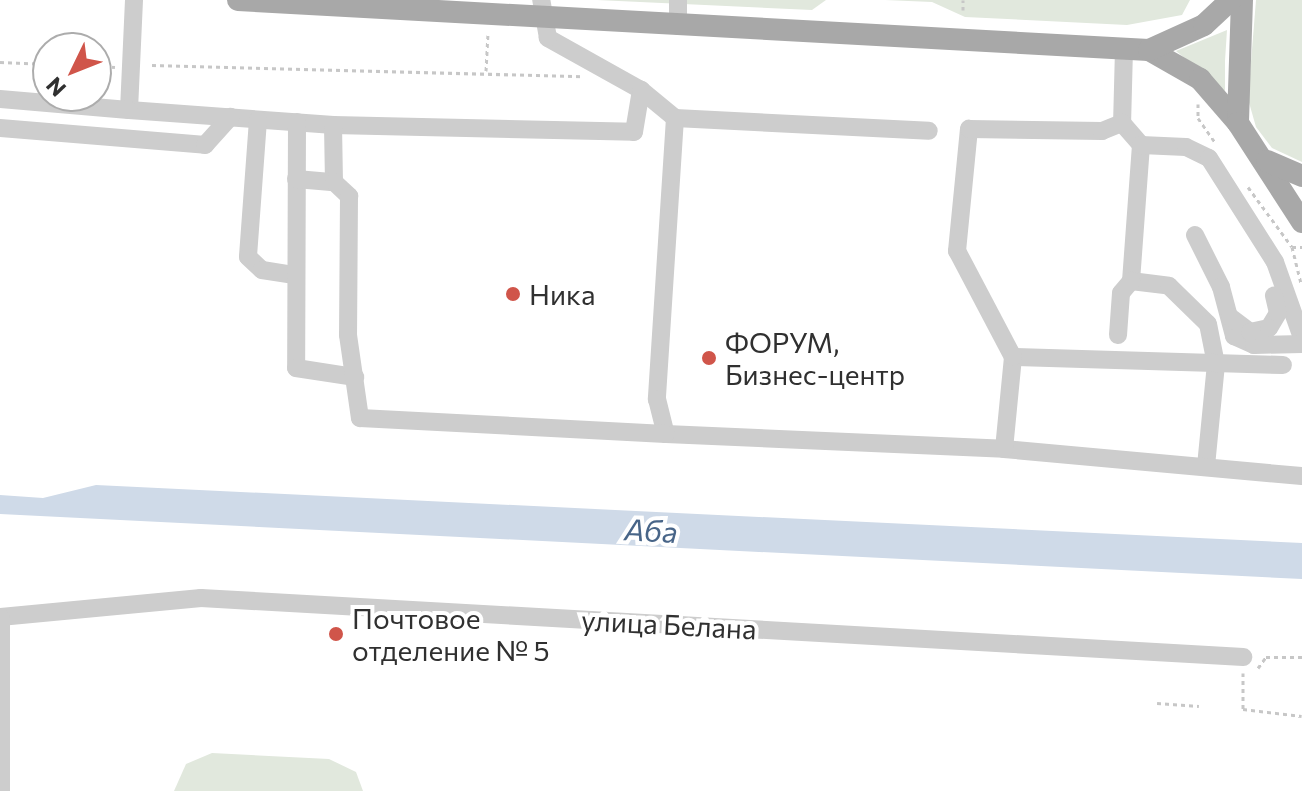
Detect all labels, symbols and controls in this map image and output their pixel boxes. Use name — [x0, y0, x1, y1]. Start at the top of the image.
north arrow — [32, 32, 112, 112]
text: N — [40, 72, 71, 103]
place label: Ника — [529, 277, 596, 311]
marker: Ника — [504, 285, 522, 303]
place label: ФОРУМ, Бизнес-центр — [725, 325, 905, 391]
marker: ФОРУМ, Бизнес-центр — [700, 349, 718, 367]
water label: Аба — [623, 511, 679, 549]
place label: Почтовое отделение № 5 — [352, 601, 550, 667]
street label: улица Белана — [581, 603, 757, 645]
marker: Почтовое отделение № 5 — [327, 625, 345, 643]

